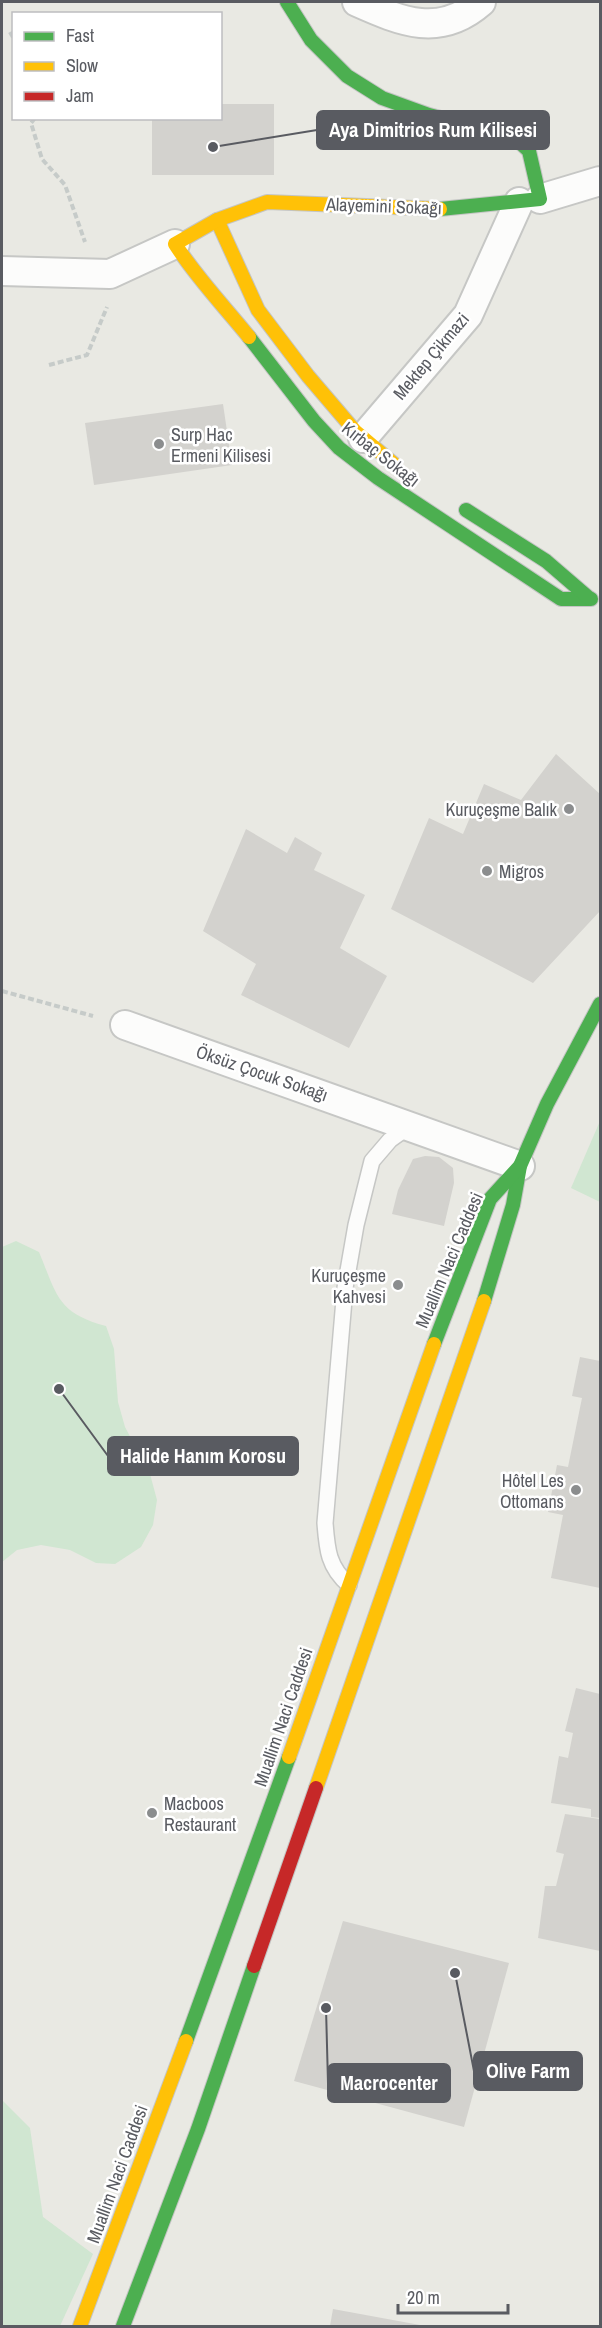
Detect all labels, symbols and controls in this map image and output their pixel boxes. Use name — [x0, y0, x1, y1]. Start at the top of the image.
legend — [12, 12, 222, 120]
text: Fast — [66, 23, 94, 48]
text: Slow — [66, 53, 98, 78]
text: Jam — [66, 83, 94, 108]
callout: Aya Dimitrios Rum Kilisesi — [317, 111, 549, 149]
text: Aya Dimitrios Rum Kilisesi — [329, 116, 537, 143]
street label: Alayemini Sokağı — [325, 191, 442, 221]
street label: Mektep Çikmazi — [387, 307, 475, 405]
street label: Kırbaç Sokağı — [337, 416, 425, 492]
place label: Surp Hac Ermeni Kilisesi — [171, 422, 271, 468]
marker: Surp Hac Ermeni Kilisesi — [152, 437, 166, 451]
place label: Kuruçeşme Balık — [445, 797, 558, 822]
marker: Kuruçeşme Balık — [562, 802, 576, 816]
place label: Migros — [499, 859, 544, 884]
marker: Migros — [480, 864, 494, 878]
street label: Öksüz Çocuk Sokağı — [193, 1039, 331, 1107]
street label: Muallim Naci Caddesi — [409, 1188, 489, 1332]
place label: Kuruçeşme Kahvesi — [311, 1263, 386, 1309]
marker: Kuruçeşme Kahvesi — [391, 1278, 405, 1292]
callout: Halide Hanım Korosu — [108, 1437, 298, 1475]
text: Halide Hanım Korosu — [120, 1442, 286, 1469]
place label: Hôtel Les Ottomans — [500, 1468, 564, 1514]
marker: Hôtel Les Ottomans — [569, 1483, 583, 1497]
street label: Muallim Naci Caddesi — [248, 1644, 318, 1790]
place label: Macboos Restaurant — [164, 1791, 236, 1837]
marker: Macboos Restaurant — [145, 1806, 159, 1820]
callout: Olive Farm — [474, 2052, 582, 2090]
text: Olive Farm — [486, 2057, 570, 2084]
callout: Macrocenter — [328, 2064, 450, 2102]
text: Macrocenter — [340, 2069, 438, 2096]
street label: Muallim Naci Caddesi — [80, 2102, 154, 2246]
scale bar — [398, 2277, 508, 2315]
text: 20 m — [407, 2285, 440, 2310]

